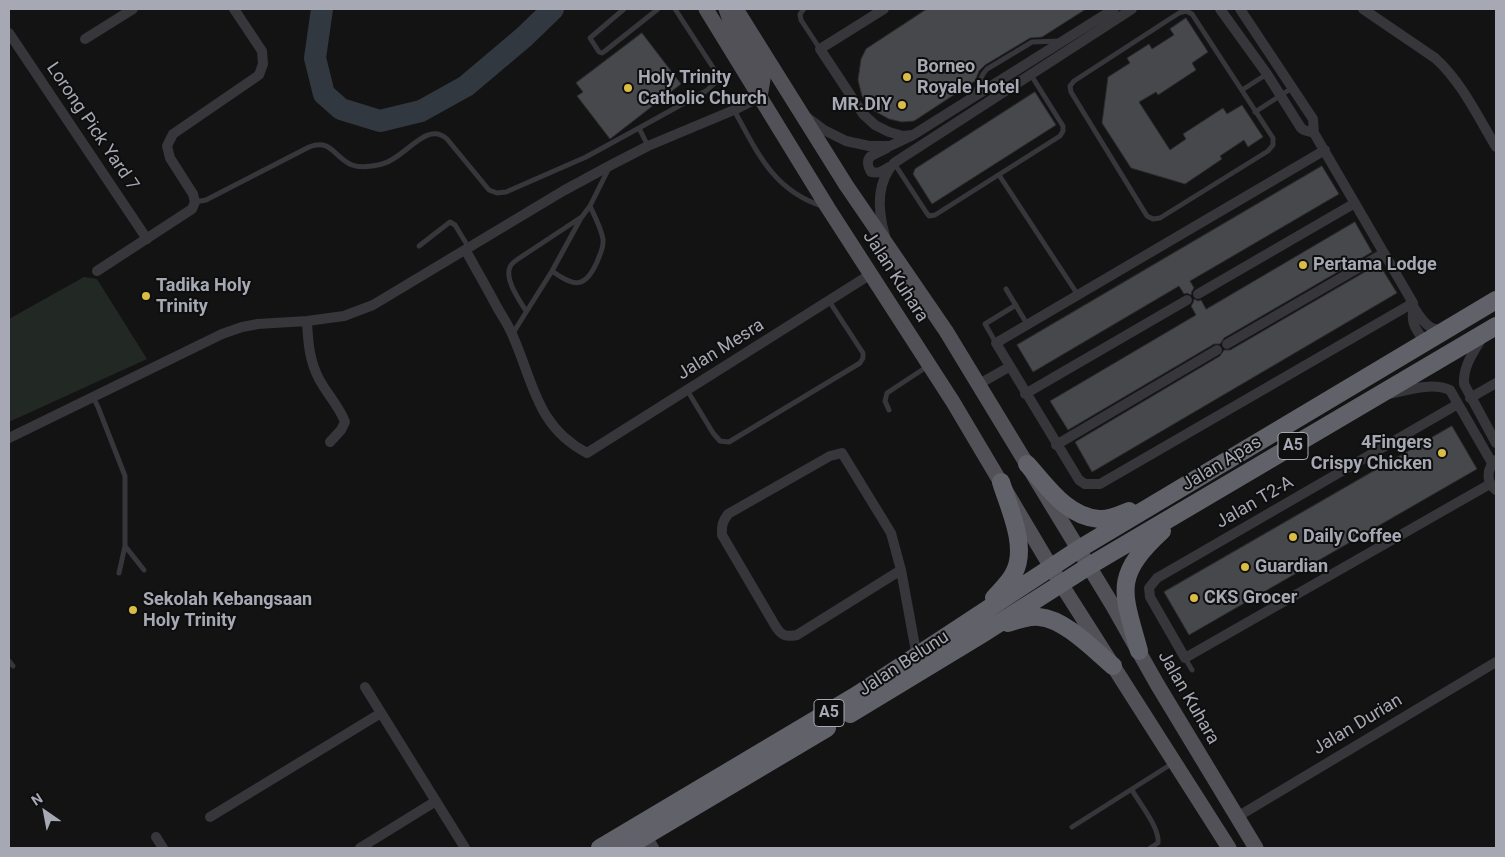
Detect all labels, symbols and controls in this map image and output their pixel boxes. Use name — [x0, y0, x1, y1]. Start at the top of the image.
place label: Borneo Royale Hotel — [917, 56, 1020, 98]
street label: Lorong Pick Yard 7 — [41, 59, 143, 195]
place label: Holy Trinity Catholic Church — [638, 67, 767, 110]
marker: Borneo Royale Hotel — [901, 71, 913, 83]
marker: Holy Trinity Catholic Church — [622, 82, 634, 94]
place label: MR.DIY — [832, 94, 892, 116]
marker: MR.DIY — [896, 99, 908, 111]
street label: Jalan Kuhara — [857, 227, 933, 327]
place label: Pertama Lodge — [1313, 254, 1437, 276]
marker: Pertama Lodge — [1297, 259, 1309, 271]
place label: Tadika Holy Trinity — [156, 275, 251, 318]
marker: Tadika Holy Trinity — [140, 290, 152, 302]
street label: Jalan Mesra — [674, 315, 768, 385]
street label: Jalan Apas — [1178, 432, 1266, 496]
road number: A5 — [1278, 432, 1308, 460]
place label: 4Fingers Crispy Chicken — [1311, 432, 1432, 474]
marker: 4Fingers Crispy Chicken — [1436, 447, 1448, 459]
street label: Jalan T2-A — [1212, 472, 1298, 534]
place label: Daily Coffee — [1303, 526, 1401, 548]
marker: Daily Coffee — [1287, 531, 1299, 543]
place label: Guardian — [1255, 556, 1328, 578]
marker: Guardian — [1239, 561, 1251, 573]
place label: CKS Grocer — [1204, 587, 1297, 609]
place label: Sekolah Kebangsaan Holy Trinity — [143, 589, 312, 632]
marker: CKS Grocer — [1188, 592, 1200, 604]
marker: Sekolah Kebangsaan Holy Trinity — [127, 604, 139, 616]
street label: Jalan Belunu — [855, 627, 953, 701]
street label: Jalan Kuhara — [1153, 647, 1223, 749]
street label: Jalan Durian — [1309, 690, 1407, 760]
road number: A5 — [814, 700, 844, 726]
north arrow — [20, 787, 70, 837]
text: N — [28, 790, 45, 809]

